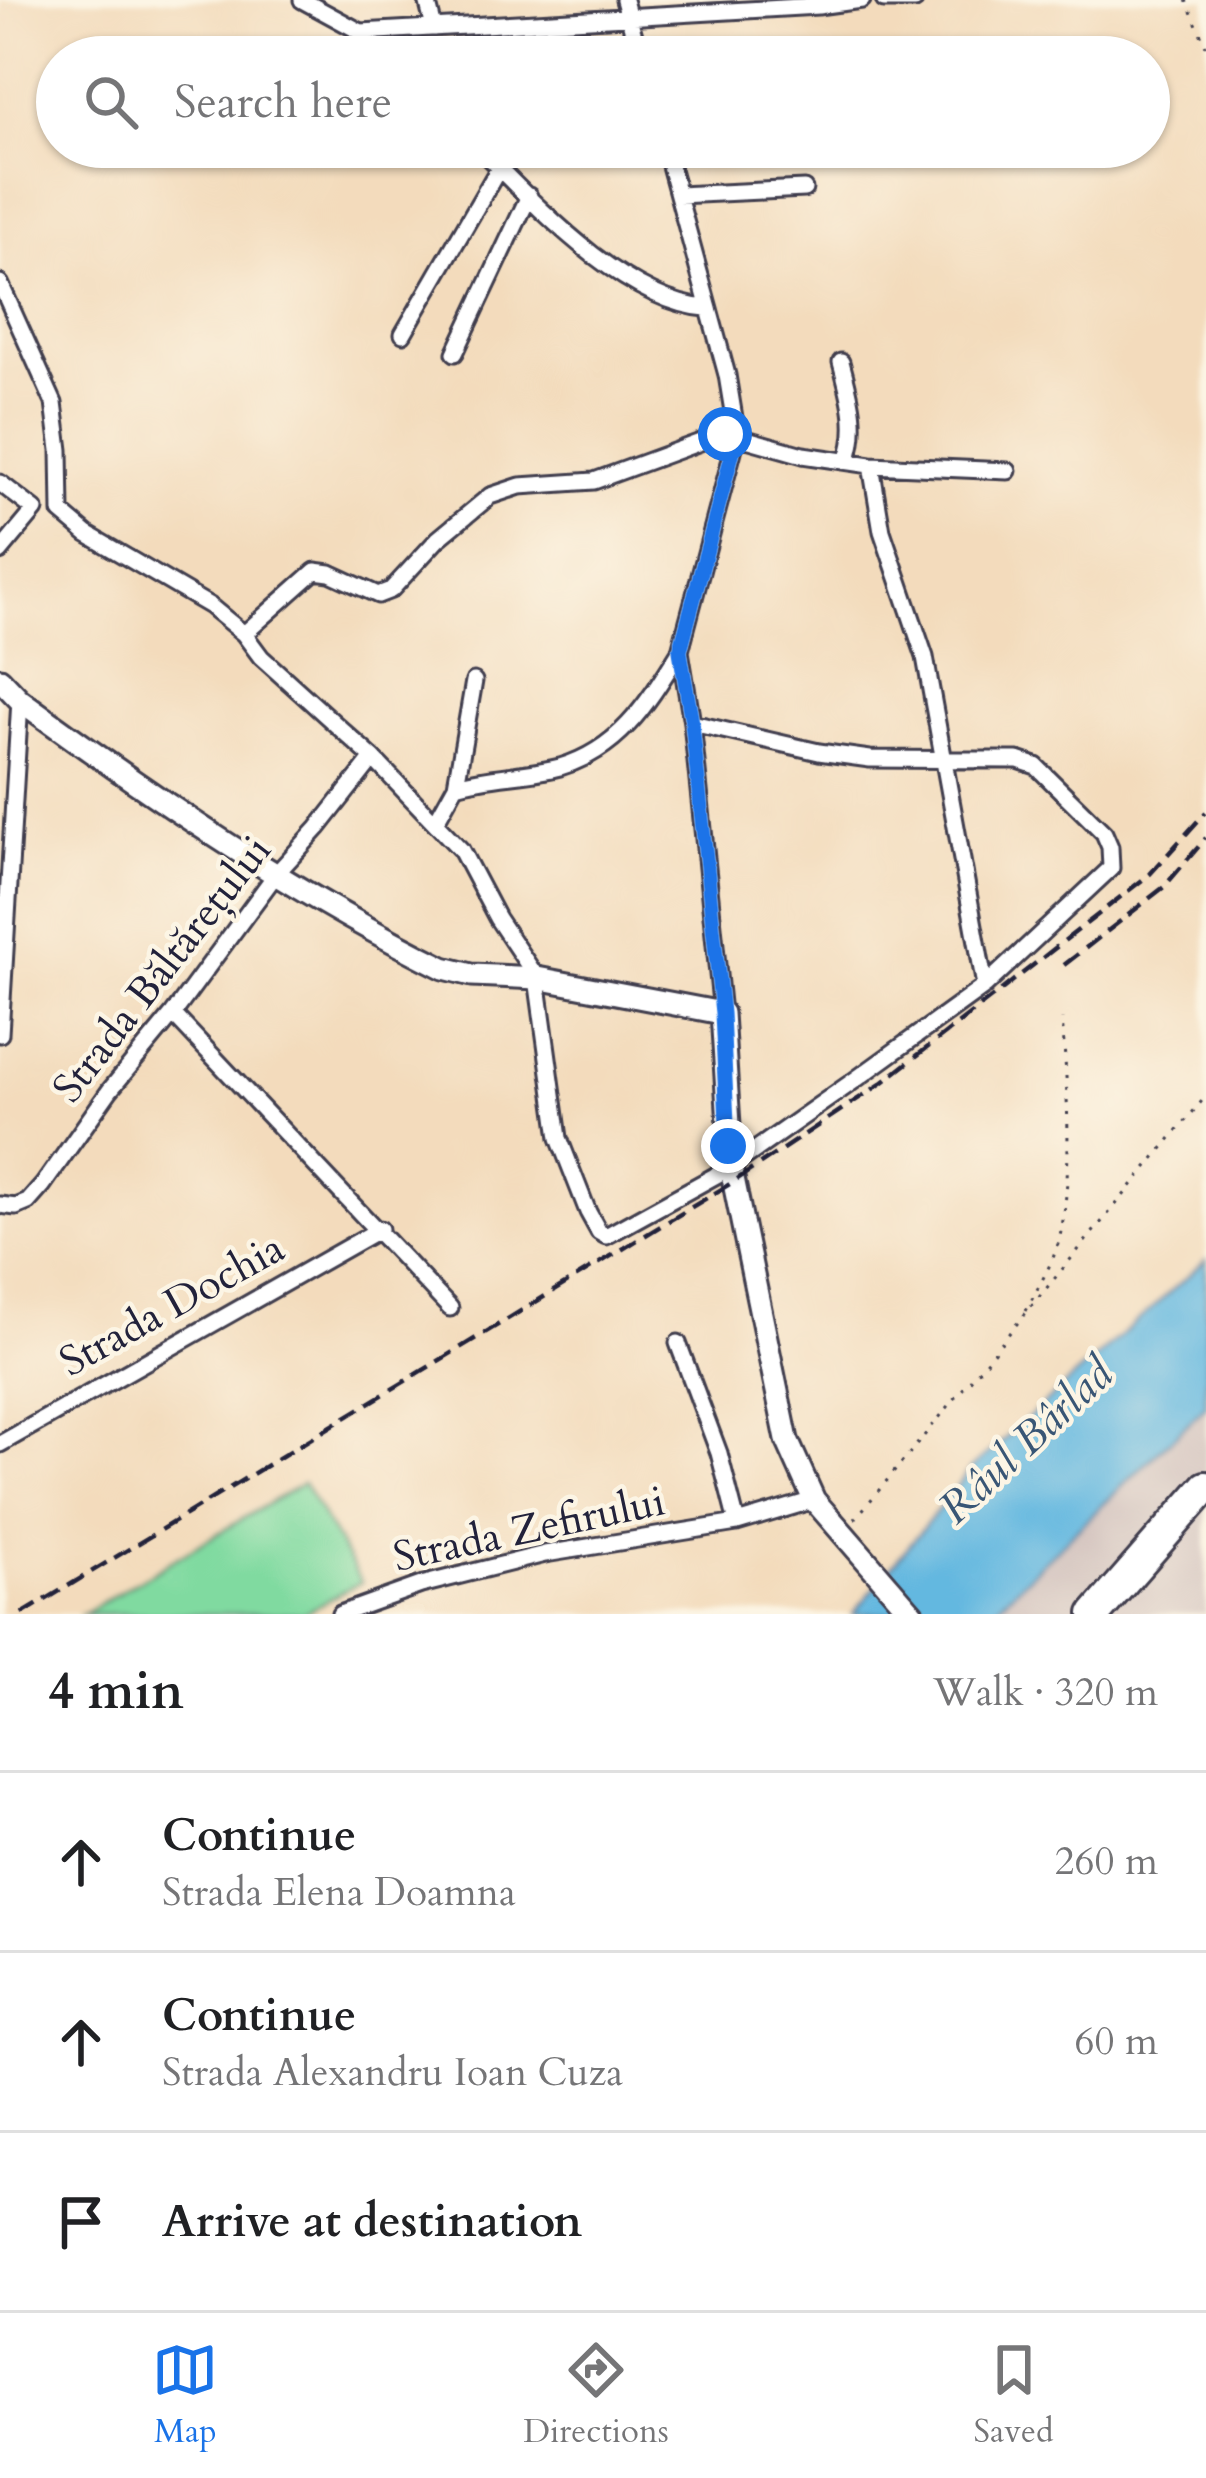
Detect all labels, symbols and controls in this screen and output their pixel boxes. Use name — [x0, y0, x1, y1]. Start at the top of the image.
search box — [36, 36, 1170, 168]
icon: search — [78, 69, 144, 135]
text: Search here — [174, 72, 392, 133]
route start — [698, 407, 752, 461]
street label: Strada Băltărețului — [40, 824, 284, 1114]
route end — [701, 1119, 755, 1173]
street label: Strada Dochia — [49, 1220, 295, 1390]
water label: Râul Bârlad — [926, 1343, 1128, 1538]
street label: Strada Zefirului — [388, 1472, 670, 1586]
text: 4 min — [48, 1657, 184, 1727]
text: Walk · 320 m — [933, 1666, 1158, 1719]
text: Continue — [162, 1805, 356, 1866]
icon: ahead — [48, 1829, 114, 1895]
text: 260 m — [1055, 1835, 1158, 1888]
text: Strada Elena Doamna — [162, 1866, 516, 1919]
text: Continue — [162, 1985, 356, 2046]
icon: ahead — [48, 2009, 114, 2075]
text: 60 m — [1075, 2015, 1158, 2068]
text: Strada Alexandru Ioan Cuza — [162, 2046, 623, 2099]
icon: arrive — [48, 2189, 114, 2255]
text: Arrive at destination — [162, 2191, 582, 2252]
tab: Map — [152, 2337, 218, 2454]
tab: Directions — [523, 2337, 669, 2454]
tab: Saved — [974, 2337, 1054, 2454]

